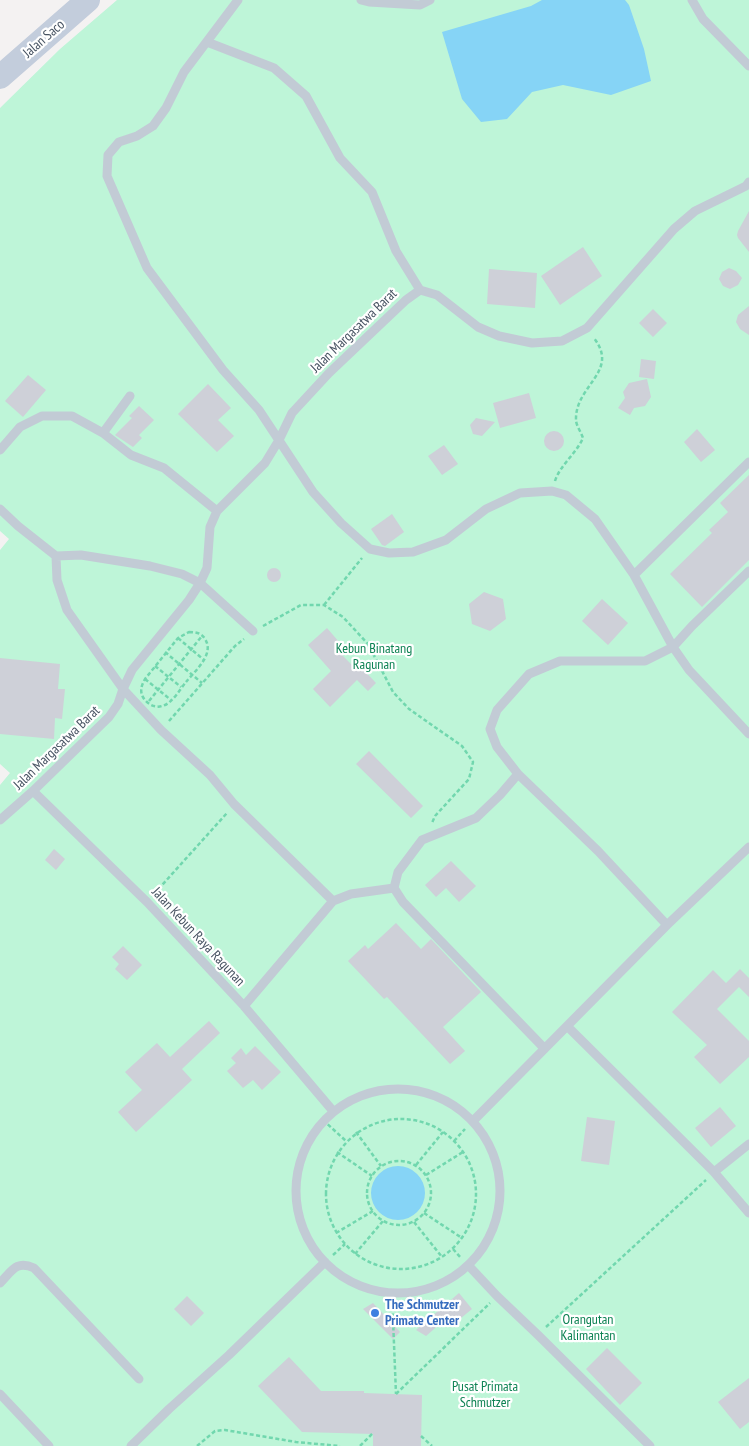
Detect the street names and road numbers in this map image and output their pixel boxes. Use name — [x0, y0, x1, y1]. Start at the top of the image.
street label: Jalan Saco — [20, 16, 68, 62]
street label: Jalan Margasatwa Barat — [307, 286, 401, 376]
street label: Jalan Margasatwa Barat — [10, 703, 104, 793]
street label: Jalan Kebun Raya Ragunan — [148, 884, 248, 990]

